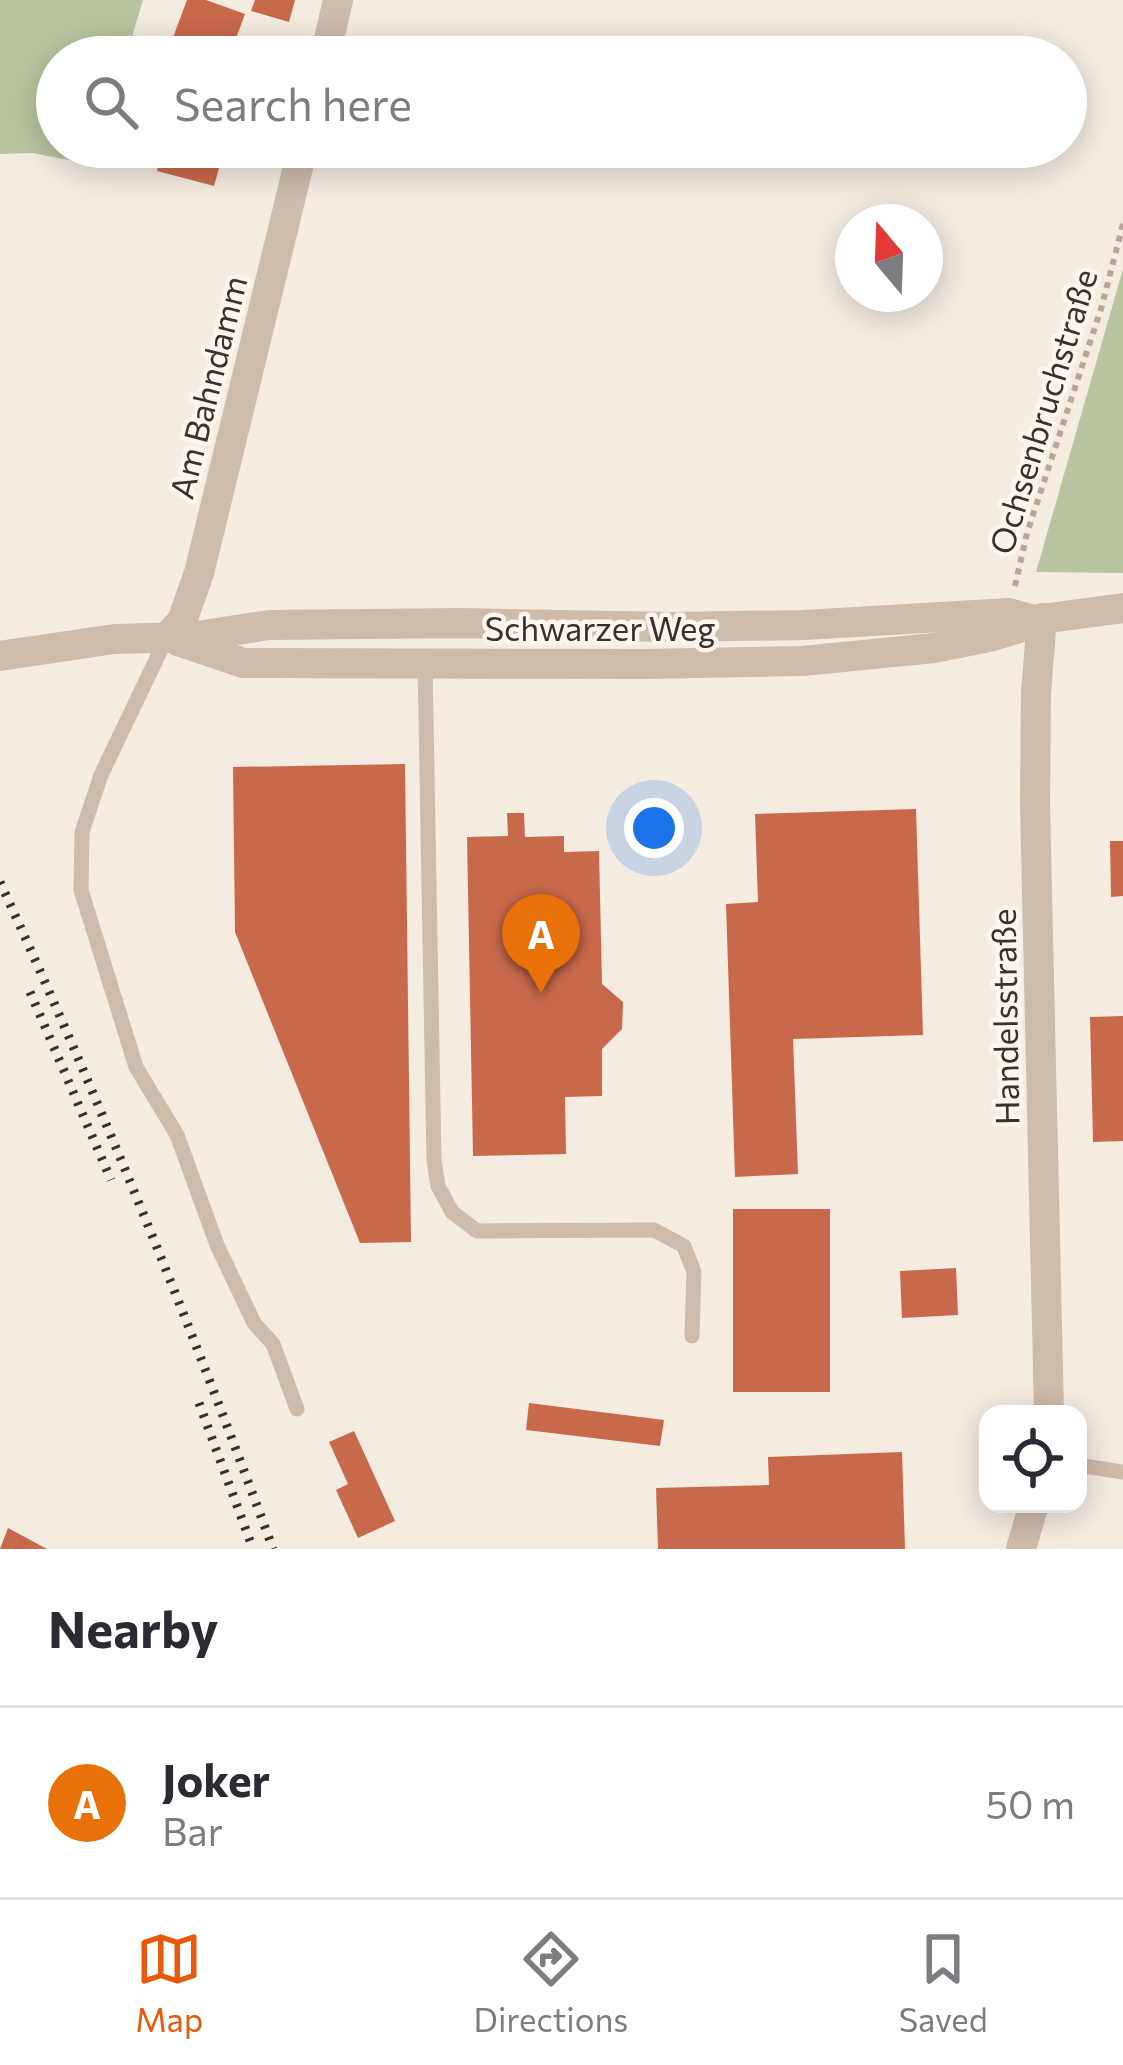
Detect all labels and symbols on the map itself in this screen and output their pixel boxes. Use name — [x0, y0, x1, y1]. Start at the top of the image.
north arrow — [835, 204, 943, 312]
street label: Ochsenbruchstraße — [979, 264, 1105, 558]
street label: Am Bahndamm — [160, 271, 254, 503]
street label: Schwarzer Weg — [485, 607, 715, 648]
your location — [624, 798, 684, 858]
pin: A — [502, 894, 580, 993]
street label: Handelsstraße — [982, 908, 1026, 1126]

